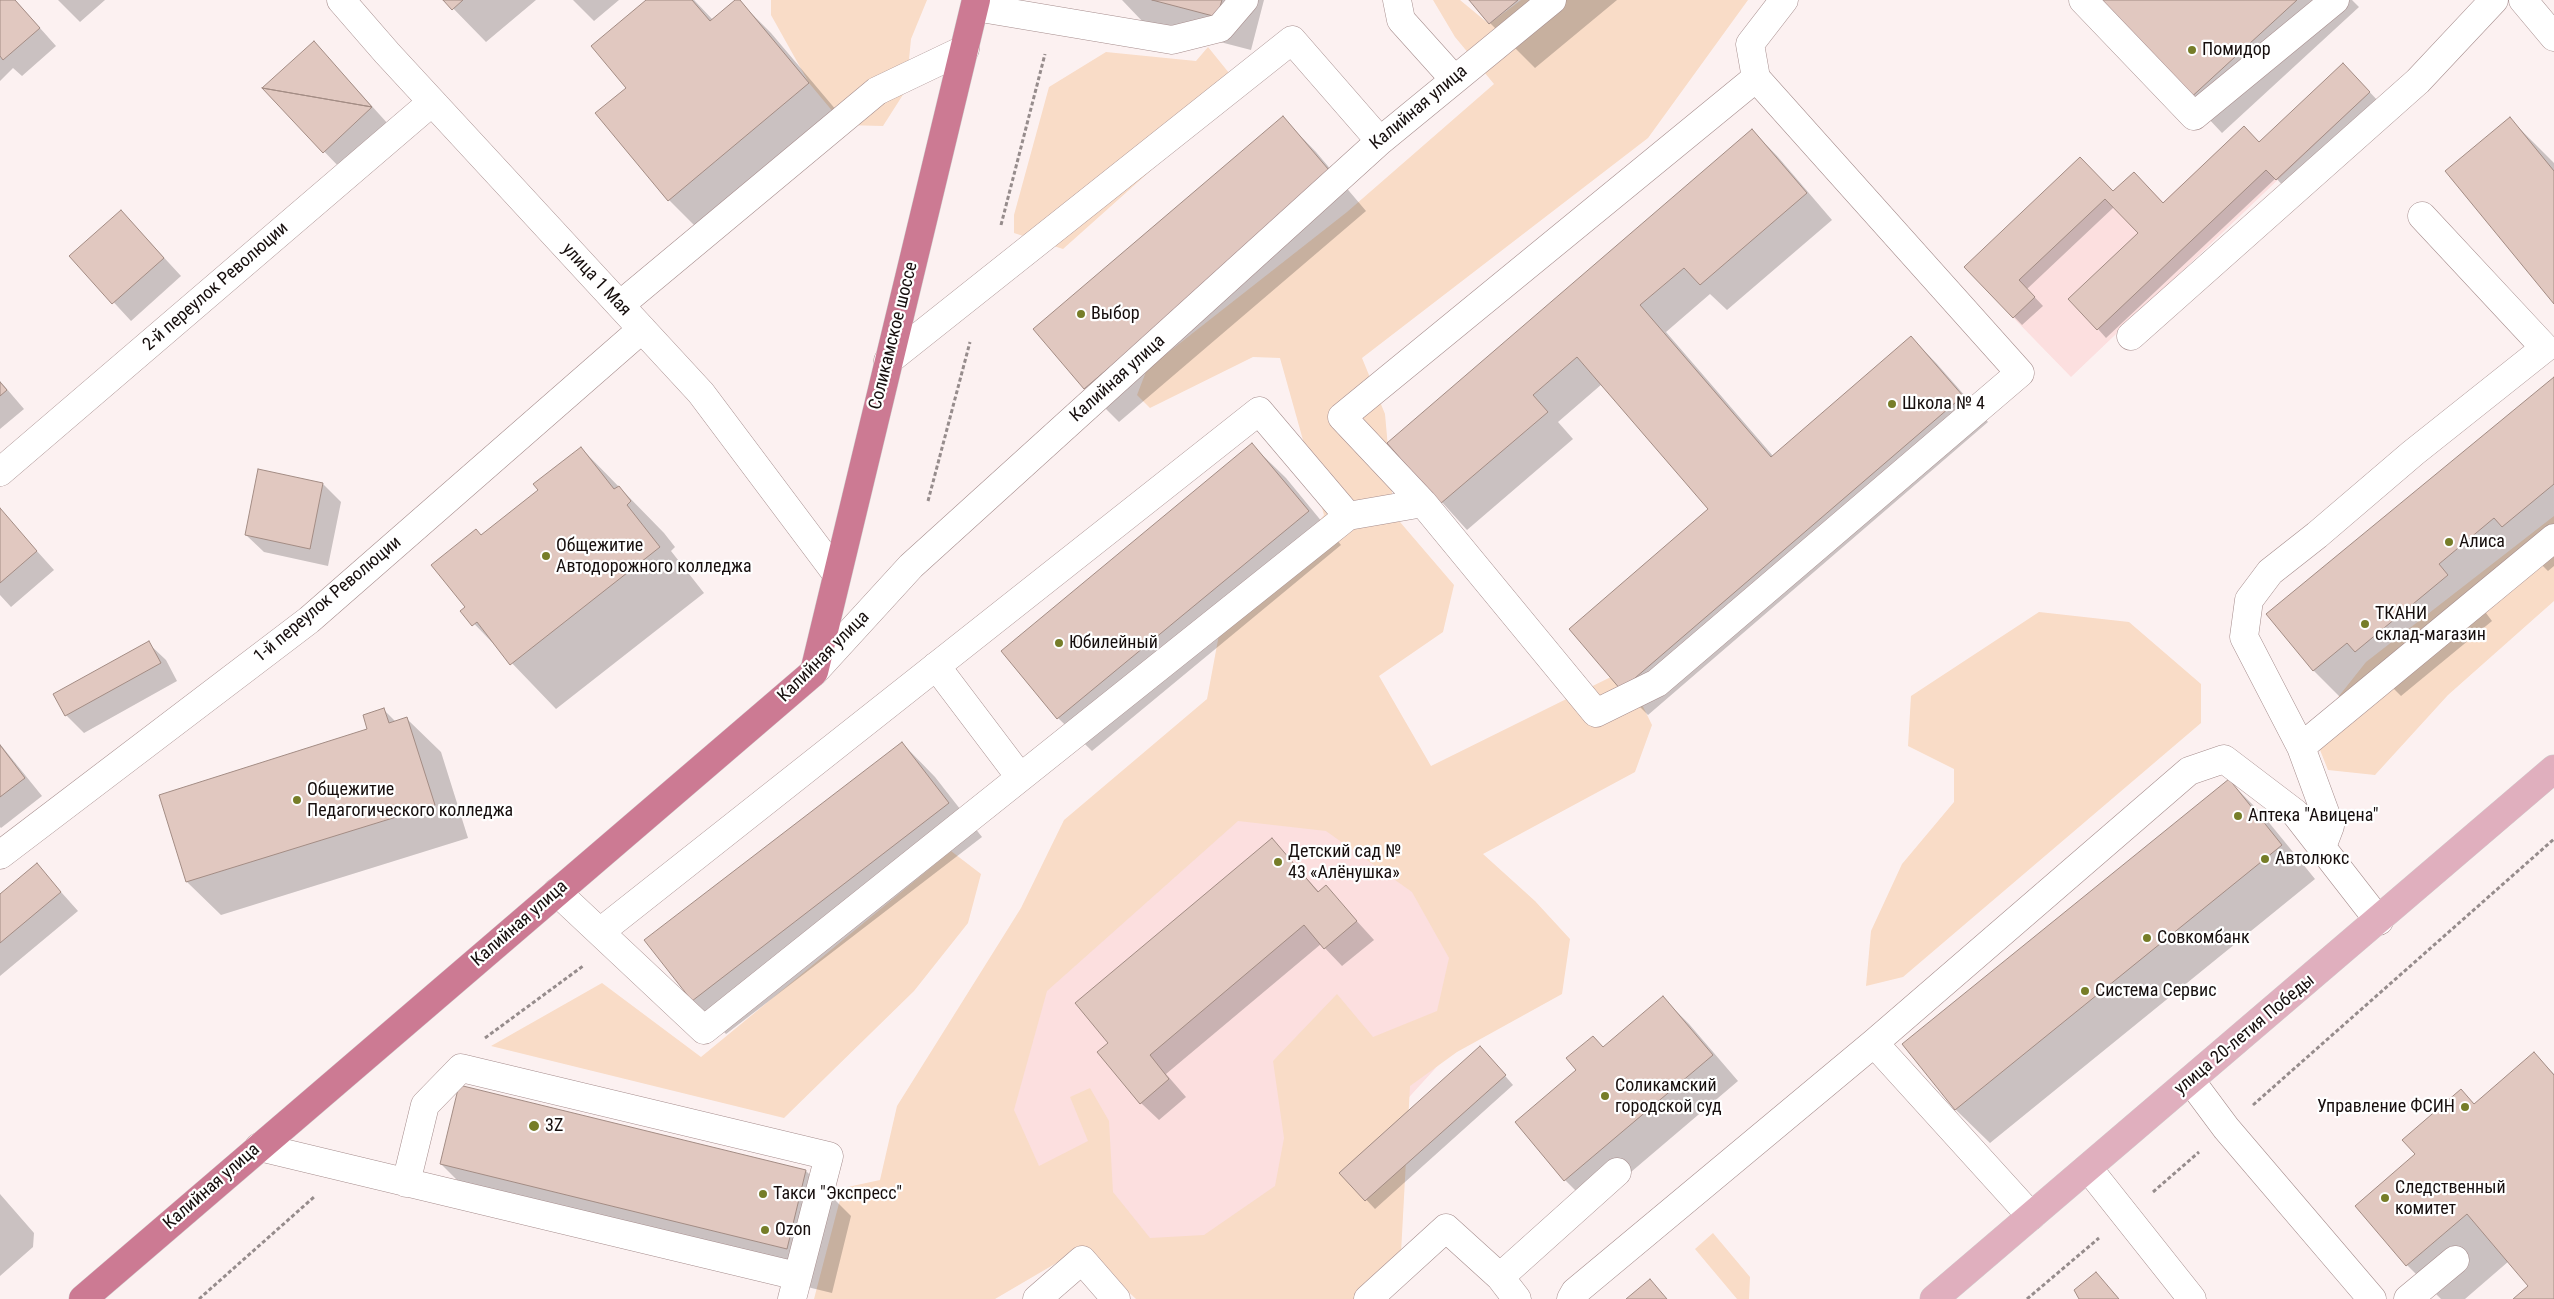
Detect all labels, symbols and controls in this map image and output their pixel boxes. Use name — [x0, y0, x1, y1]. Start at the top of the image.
place label: Помидор — [2202, 39, 2271, 61]
marker: Помидор — [2186, 44, 2198, 56]
street label: Калийная улица — [1366, 61, 1472, 155]
street label: 2-й переулок Революции — [139, 218, 293, 356]
street label: улица 1 Мая — [557, 239, 635, 321]
street label: Соликамское шоссе — [865, 260, 923, 412]
place label: Выбор — [1091, 303, 1140, 325]
marker: Выбор — [1075, 308, 1087, 320]
street label: Калийная улица — [1066, 331, 1170, 427]
place label: Школа № 4 — [1902, 393, 1985, 415]
marker: Школа № 4 — [1886, 398, 1898, 410]
place label: Алиса — [2459, 531, 2505, 553]
street label: 1-й переулок Революции — [250, 532, 406, 668]
place label: Общежитие Автодорожного колледжа — [556, 535, 752, 578]
marker: Алиса — [2443, 536, 2455, 548]
marker: Общежитие Автодорожного колледжа — [540, 550, 552, 562]
place label: ТКАНИ склад-магазин — [2375, 603, 2486, 646]
street label: Калийная улица — [774, 607, 874, 707]
marker: ТКАНИ склад-магазин — [2359, 618, 2371, 630]
place label: Юбилейный — [1069, 632, 1158, 654]
marker: Юбилейный — [1053, 637, 1065, 649]
place label: Общежитие Педагогического колледжа — [307, 779, 513, 822]
marker: Общежитие Педагогического колледжа — [291, 794, 303, 806]
place label: Аптека "Авицена" — [2248, 805, 2378, 827]
marker: Аптека "Авицена" — [2232, 810, 2244, 822]
place label: Детский сад № 43 «Алёнушка» — [1288, 841, 1401, 884]
place label: Автолюкс — [2275, 848, 2349, 870]
marker: Автолюкс — [2259, 853, 2271, 865]
marker: Детский сад № 43 «Алёнушка» — [1272, 856, 1284, 868]
street label: Калийная улица — [467, 876, 573, 972]
place label: Совкомбанк — [2157, 927, 2250, 949]
marker: Совкомбанк — [2141, 932, 2153, 944]
street label: улица 20-летия Победы — [2171, 970, 2319, 1100]
place label: Система Сервис — [2095, 980, 2217, 1002]
marker: Система Сервис — [2079, 985, 2091, 997]
place label: Соликамский городской суд — [1615, 1075, 1722, 1118]
marker: Соликамский городской суд — [1599, 1090, 1611, 1102]
place label: Управление ФСИН — [2317, 1096, 2455, 1118]
marker: Управление ФСИН — [2459, 1101, 2471, 1113]
place label: 3Z — [545, 1115, 563, 1137]
marker: 3Z — [527, 1119, 541, 1133]
street label: Калийная улица — [159, 1139, 265, 1235]
place label: Следственный комитет — [2395, 1177, 2506, 1220]
place label: Такси "Экспресс" — [773, 1183, 902, 1205]
marker: Такси "Экспресс" — [757, 1188, 769, 1200]
marker: Следственный комитет — [2379, 1192, 2391, 1204]
place label: Ozon — [775, 1219, 811, 1241]
marker: Ozon — [759, 1224, 771, 1236]

